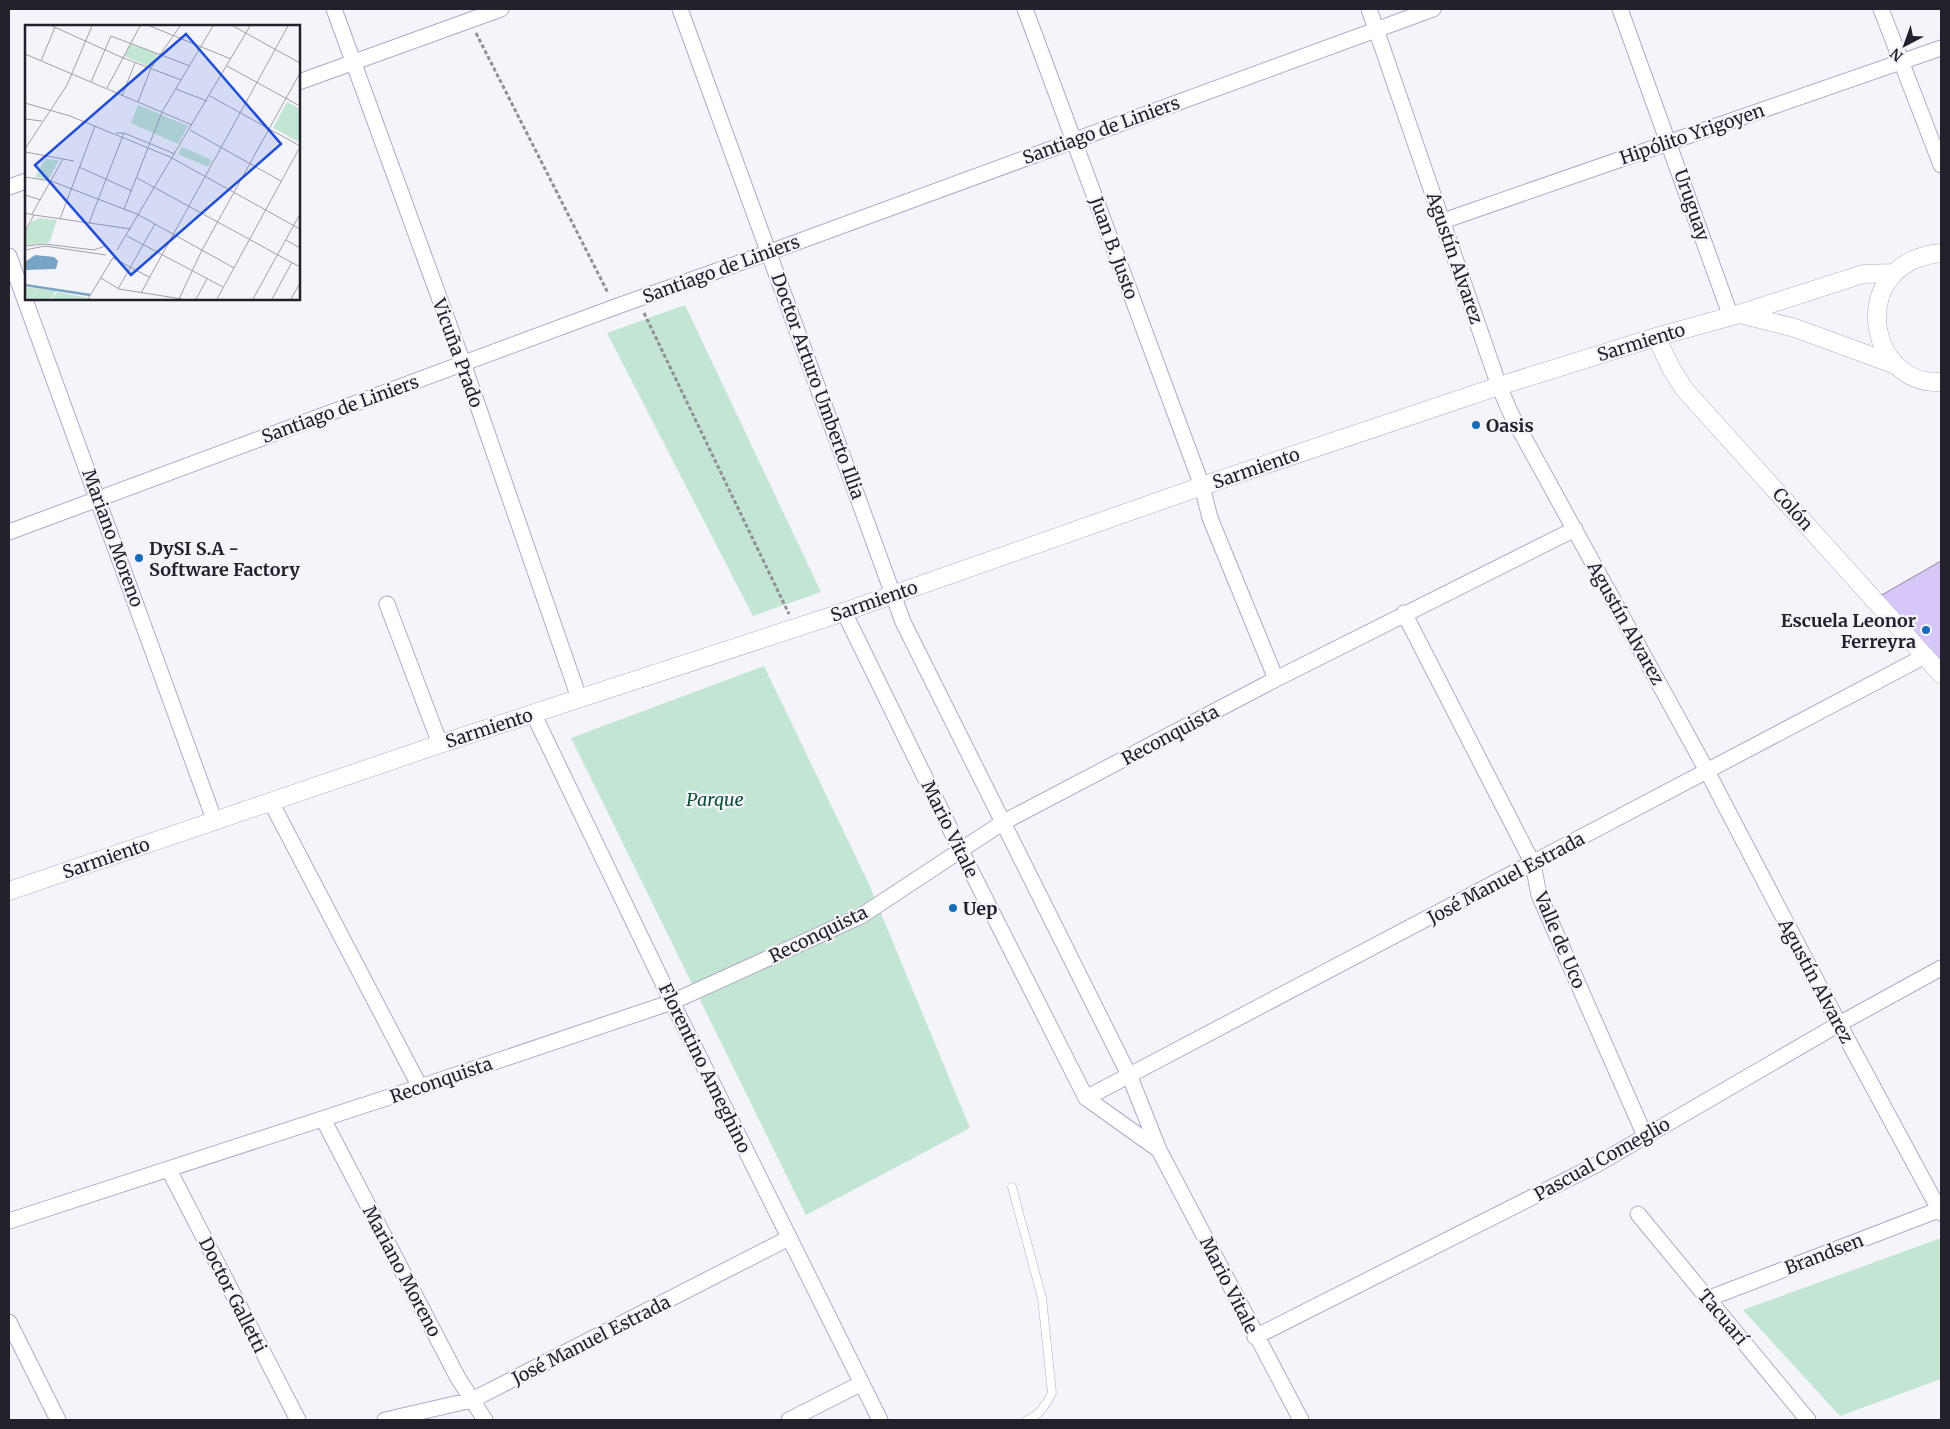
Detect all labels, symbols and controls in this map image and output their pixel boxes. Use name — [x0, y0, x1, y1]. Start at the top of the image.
north arrow — [1880, 20, 1930, 70]
inset map — [25, 25, 300, 300]
text: N — [1886, 44, 1907, 65]
street label: Santiago de Liniers — [1019, 91, 1183, 169]
street label: Hipólito Yrigoyen — [1617, 98, 1767, 170]
street label: Uruguay — [1669, 166, 1715, 244]
street label: Agustín Alvarez — [1421, 188, 1488, 327]
street label: Juan B. Justo — [1085, 193, 1143, 302]
street label: Santiago de Liniers — [639, 230, 803, 308]
street label: Doctor Arturo Umberto Illia — [766, 270, 870, 503]
street label: Vicuña Prado — [427, 294, 488, 411]
street label: Sarmiento — [1594, 318, 1688, 366]
street label: Santiago de Liniers — [258, 370, 422, 448]
place label: Oasis — [1486, 414, 1534, 437]
marker: Oasis — [1470, 419, 1482, 431]
street label: Sarmiento — [1209, 442, 1303, 494]
street label: Mariano Moreno — [77, 466, 149, 610]
street label: Colón — [1768, 483, 1818, 535]
place label: DySI S.A - Software Factory — [149, 537, 300, 581]
marker: DySI S.A - Software Factory — [133, 552, 145, 564]
street label: Agustín Alvarez — [1582, 556, 1670, 689]
street label: Sarmiento — [827, 575, 921, 627]
place label: Escuela Leonor Ferreyra — [1781, 609, 1916, 653]
marker: Escuela Leonor Ferreyra — [1920, 624, 1932, 636]
street label: Reconquista — [1117, 700, 1223, 770]
street label: Sarmiento — [442, 703, 536, 753]
street label: Mario Vitale — [917, 777, 983, 881]
park label: Parque — [686, 788, 744, 811]
street label: José Manuel Estrada — [1423, 827, 1589, 930]
street label: Sarmiento — [59, 832, 153, 884]
street label: Valle de Uco — [1529, 887, 1591, 992]
place label: Uep — [963, 897, 997, 920]
street label: Reconquista — [765, 900, 871, 968]
marker: Uep — [947, 902, 959, 914]
street label: Agustín Alvarez — [1773, 914, 1859, 1047]
street label: Florentino Ameghino — [654, 979, 756, 1157]
street label: Reconquista — [387, 1052, 496, 1108]
street label: Pascual Comeglio — [1530, 1112, 1674, 1206]
street label: Mariano Moreno — [358, 1201, 446, 1341]
street label: Brandsen — [1781, 1228, 1867, 1280]
street label: Doctor Galletti — [194, 1233, 272, 1357]
street label: Mario Vitale — [1195, 1233, 1263, 1337]
street label: Tacuarí — [1693, 1284, 1754, 1351]
street label: José Manuel Estrada — [507, 1290, 674, 1390]

